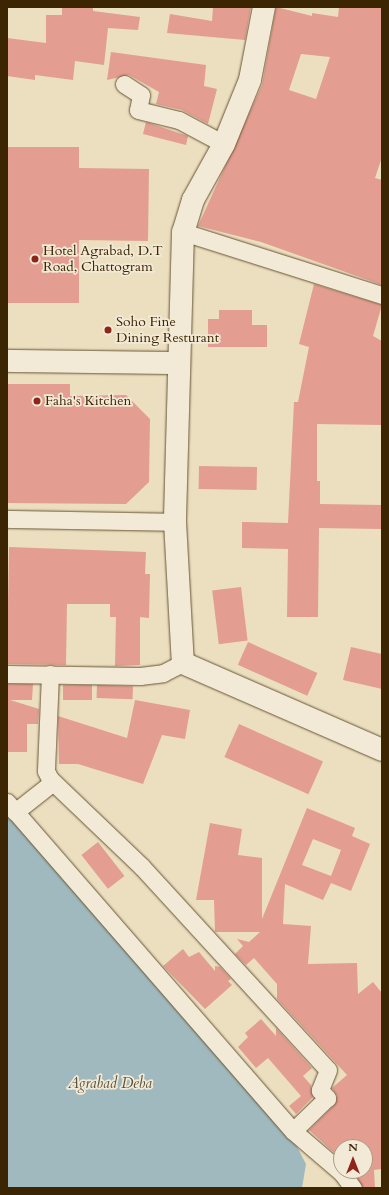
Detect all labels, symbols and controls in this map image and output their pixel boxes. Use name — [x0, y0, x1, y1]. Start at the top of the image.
place label: Hotel Agrabad, D.T Road, Chattogram — [43, 243, 163, 276]
marker: Hotel Agrabad, D.T Road, Chattogram — [30, 254, 40, 264]
place label: Soho Fine Dining Resturant — [116, 314, 219, 346]
marker: Soho Fine Dining Resturant — [103, 325, 113, 335]
place label: Faha's Kitchen — [45, 393, 132, 409]
marker: Faha's Kitchen — [32, 396, 42, 406]
water label: Agrabad Deba — [68, 1075, 152, 1093]
north arrow — [333, 1139, 373, 1179]
text: N — [348, 1140, 358, 1155]

